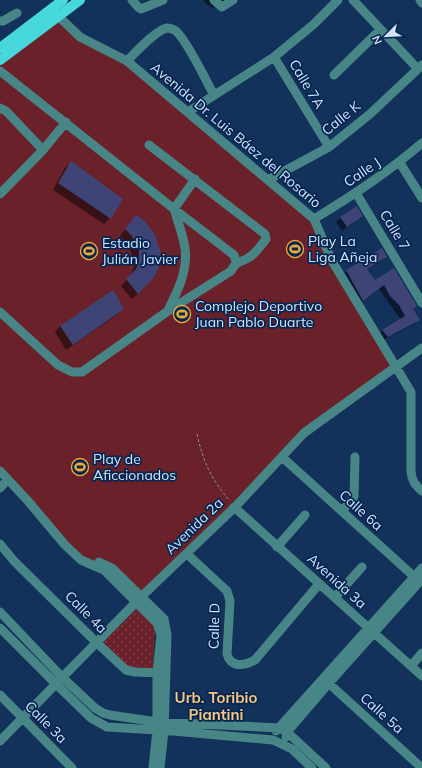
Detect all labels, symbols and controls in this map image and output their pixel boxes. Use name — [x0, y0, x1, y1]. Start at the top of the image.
north arrow — [366, 16, 406, 56]
text: N — [369, 33, 385, 47]
street label: Calle 7A — [285, 56, 329, 113]
street label: Avenida Dr. Luis Báez del Rosario — [147, 58, 325, 212]
street label: Calle K — [318, 96, 365, 139]
street label: Calle J — [340, 153, 384, 191]
street label: Calle 7 — [376, 206, 414, 254]
place label: Play La Liga Añeja — [308, 232, 377, 266]
place label: Estadio Julián Javier — [102, 234, 179, 268]
sports icon: Play La Liga Añeja — [285, 239, 305, 259]
sports icon: Estadio Julián Javier — [79, 241, 99, 261]
place label: Complejo Deportivo Juan Pablo Duarte — [195, 297, 322, 331]
sports icon: Complejo Deportivo Juan Pablo Duarte — [172, 304, 192, 324]
place label: Play de Aficcionados — [93, 450, 176, 484]
sports icon: Play de Aficcionados — [70, 457, 90, 477]
street label: Calle 6a — [335, 486, 387, 534]
street label: Avenida 2a — [161, 494, 227, 558]
street label: Avenida 3a — [304, 550, 370, 612]
street label: Calle 4a — [61, 587, 111, 637]
street label: Calle D — [205, 603, 223, 649]
district label: Urb. Toribio Piantini — [175, 688, 257, 724]
street label: Calle 5a — [356, 689, 408, 737]
street label: Calle 3a — [21, 697, 71, 747]

